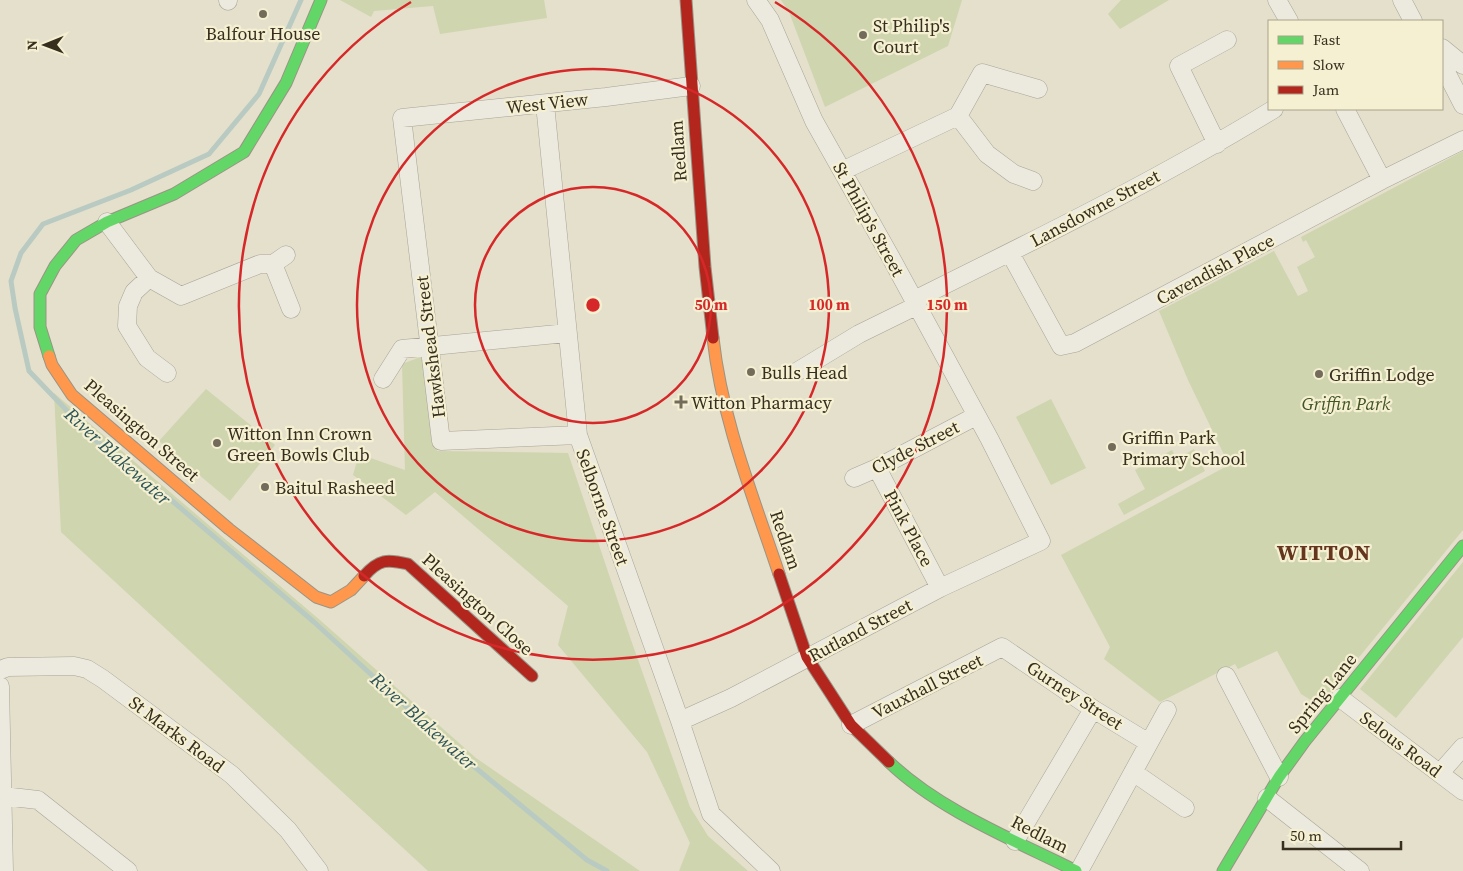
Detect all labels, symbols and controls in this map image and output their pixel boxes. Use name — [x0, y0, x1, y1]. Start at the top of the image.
marker: Balfour House — [257, 8, 269, 20]
place label: St Philip's Court — [873, 13, 950, 59]
north arrow — [20, 20, 70, 70]
legend — [1268, 20, 1443, 110]
place label: Balfour House — [206, 21, 320, 46]
marker: St Philip's Court — [857, 29, 869, 41]
text: Fast — [1313, 29, 1340, 50]
text: N — [22, 40, 42, 51]
text: Slow — [1313, 54, 1345, 75]
text: Jam — [1312, 79, 1340, 100]
street label: West View — [505, 86, 589, 120]
street label: Redlam — [663, 119, 693, 183]
street label: St Philip's Street — [827, 157, 911, 281]
street label: Lansdowne Street — [1026, 163, 1164, 253]
street label: Cavendish Place — [1152, 227, 1278, 311]
street label: Hawkshead Street — [409, 274, 451, 420]
text: 50 m — [694, 294, 728, 315]
text: 100 m — [808, 294, 850, 315]
text: 150 m — [926, 294, 968, 315]
centre of rings — [584, 296, 602, 314]
place label: Bulls Head — [761, 360, 847, 385]
place label: Griffin Lodge — [1329, 362, 1435, 387]
marker: Bulls Head — [745, 366, 757, 378]
marker: Griffin Lodge — [1313, 368, 1325, 380]
street label: Pleasington Street — [79, 373, 205, 487]
place label: Witton Pharmacy — [691, 390, 832, 415]
park label: Griffin Park — [1302, 391, 1391, 416]
marker: Witton Pharmacy — [675, 396, 687, 408]
water label: River Blakewater — [58, 401, 178, 512]
street label: Clyde Street — [867, 414, 963, 480]
place label: Witton Inn Crown Green Bowls Club — [227, 421, 372, 467]
place label: Griffin Park Primary School — [1122, 425, 1245, 471]
marker: Witton Inn Crown Green Bowls Club — [211, 437, 223, 449]
marker: Griffin Park Primary School — [1106, 441, 1118, 453]
street label: Selborne Street — [570, 445, 636, 569]
place label: Baitul Rasheed — [275, 475, 395, 500]
marker: Baitul Rasheed — [259, 481, 271, 493]
street label: Pink Place — [878, 485, 940, 571]
street label: Redlam — [764, 507, 808, 573]
district label: WITTON — [1277, 537, 1371, 567]
street label: Pleasington Close — [417, 547, 539, 661]
street label: Rutland Street — [804, 592, 916, 668]
street label: Vauxhall Street — [867, 647, 987, 725]
street label: Spring Lane — [1282, 648, 1362, 738]
street label: Gurney Street — [1022, 654, 1128, 736]
water label: River Blakewater — [364, 666, 484, 777]
street label: St Marks Road — [124, 690, 230, 778]
street label: Selous Road — [1355, 705, 1447, 783]
street label: Redlam — [1007, 809, 1073, 859]
scale bar — [1283, 818, 1400, 850]
text: 50 m — [1290, 825, 1322, 846]

